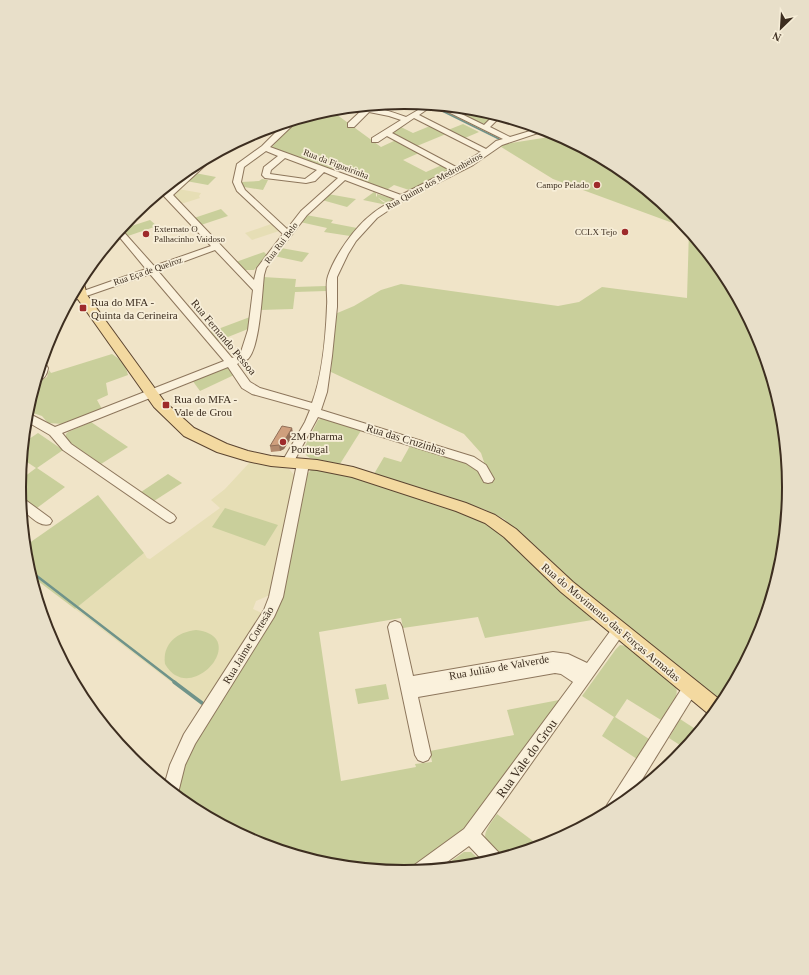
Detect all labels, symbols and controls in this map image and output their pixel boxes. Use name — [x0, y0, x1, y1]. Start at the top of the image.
north arrow — [761, 8, 801, 48]
text: N — [771, 30, 783, 44]
street label: Rua da Figueirinha — [302, 147, 370, 181]
street label: Rua Quinta dos Medronheiros — [384, 150, 484, 212]
place label: Campo Pelado — [536, 180, 589, 190]
marker: Campo Pelado — [592, 180, 602, 190]
street label: Rua Rui Belo — [262, 220, 300, 266]
place label: Externato O Palhacinho Vaidoso — [154, 224, 226, 244]
place label: CCLX Tejo — [575, 227, 617, 237]
marker: CCLX Tejo — [620, 227, 630, 237]
marker: Externato O Palhacinho Vaidoso — [141, 229, 151, 239]
street label: Rua Eça de Queiroz — [112, 255, 184, 287]
place label: Rua do MFA - Quinta da Cerineira — [91, 296, 178, 321]
street label: Rua Fernando Pessoa — [189, 297, 259, 377]
marker: Rua do MFA - Quinta da Cerineira — [78, 303, 88, 313]
place label: Rua do MFA - Vale de Grou — [174, 393, 237, 418]
marker: Rua do MFA - Vale de Grou — [161, 400, 171, 410]
street label: Rua das Cruzinhas — [365, 421, 447, 457]
place label: 2M Pharma Portugal — [291, 430, 343, 455]
marker: 2M Pharma Portugal — [278, 437, 288, 447]
street label: Rua do Movimento das Forças Armadas — [539, 561, 683, 683]
street label: Rua Jaime Cortesão — [220, 604, 276, 686]
street label: Rua Julião de Valverde — [448, 652, 550, 682]
street label: Rua Vale do Grou — [493, 716, 560, 800]

